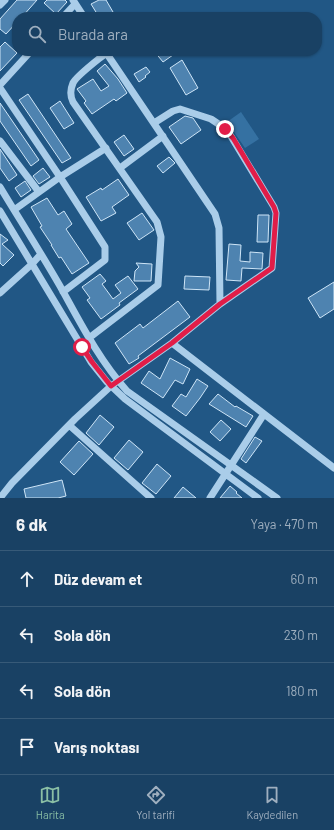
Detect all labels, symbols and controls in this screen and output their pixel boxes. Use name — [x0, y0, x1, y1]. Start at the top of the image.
search box — [12, 12, 322, 56]
icon: search — [26, 23, 48, 45]
text: Burada ara — [58, 25, 128, 43]
route end — [216, 120, 234, 138]
route start — [73, 338, 91, 356]
text: 6 dk — [16, 514, 47, 534]
text: Yaya · 470 m — [251, 516, 318, 532]
icon: ahead — [16, 568, 38, 590]
text: Düz devam et — [54, 570, 142, 588]
text: 60 m — [291, 571, 318, 587]
icon: left — [16, 624, 38, 646]
text: Sola dön — [54, 626, 111, 644]
text: 230 m — [284, 627, 318, 643]
icon: left — [16, 680, 38, 702]
text: Sola dön — [54, 682, 111, 700]
text: 180 m — [286, 683, 318, 699]
icon: arrive — [16, 736, 38, 758]
text: Varış noktası — [54, 738, 139, 756]
tab: Harita — [36, 784, 65, 821]
tab: Yol tarifi — [136, 784, 175, 821]
tab: Kaydedilen — [246, 784, 298, 821]

